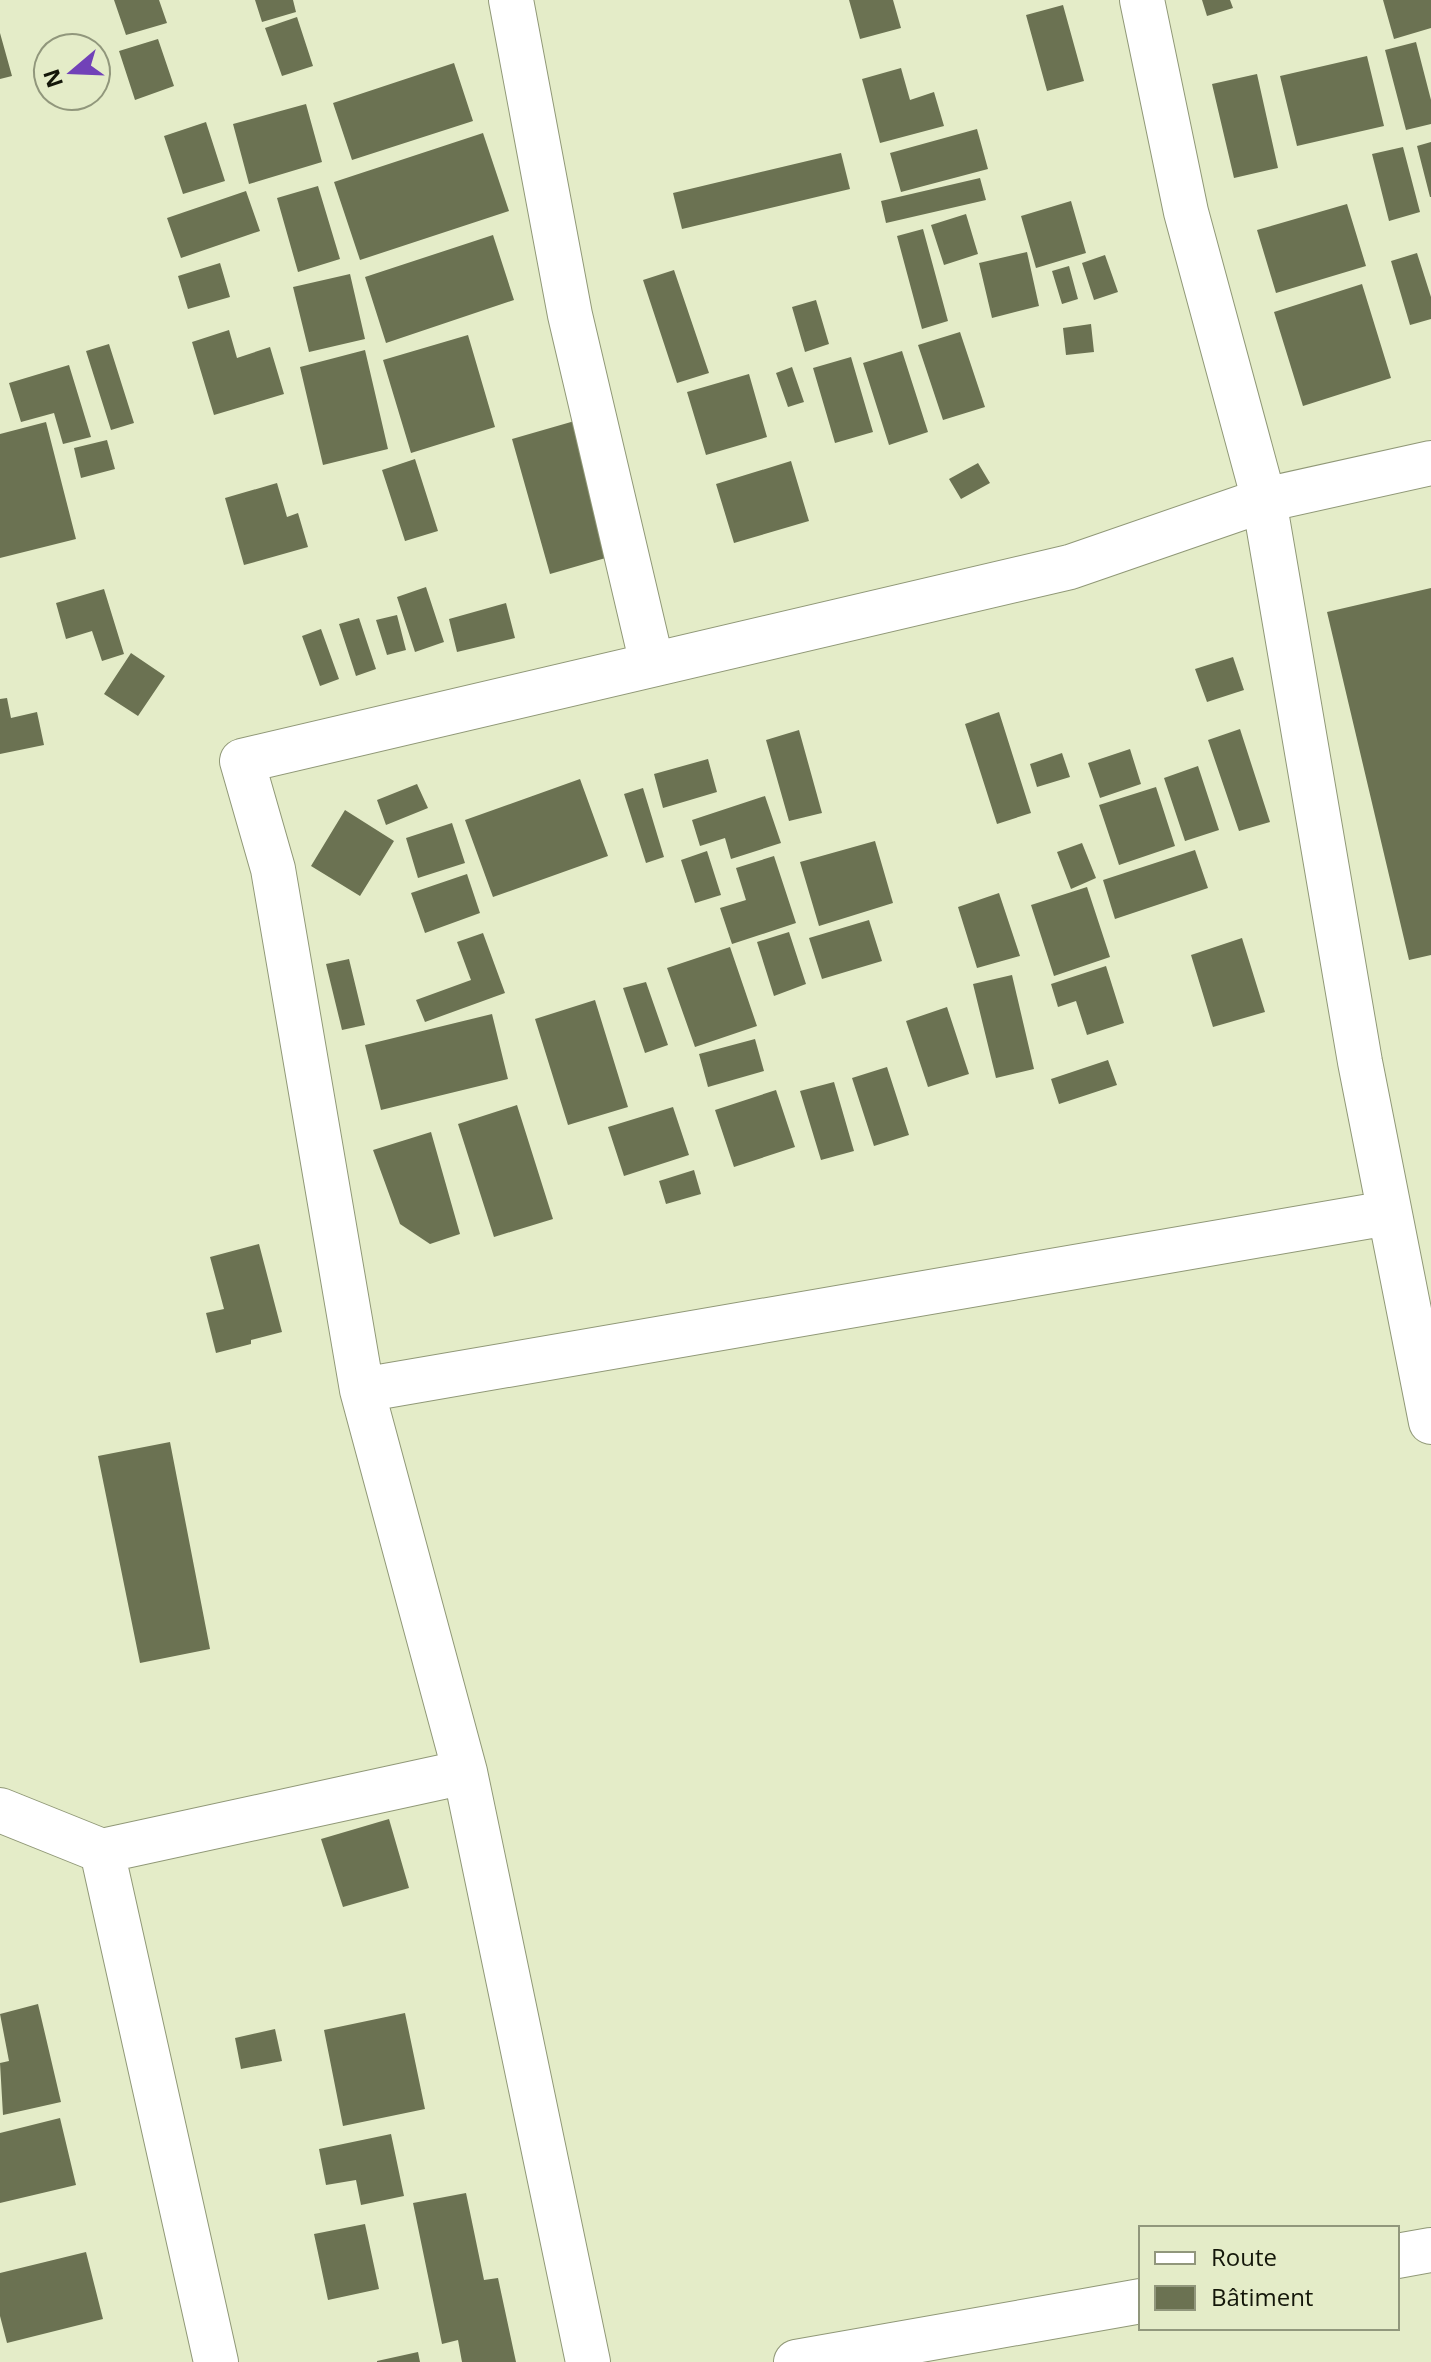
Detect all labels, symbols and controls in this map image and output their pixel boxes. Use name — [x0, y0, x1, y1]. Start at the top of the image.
north arrow — [32, 32, 112, 112]
text: N — [35, 65, 69, 92]
legend — [1139, 2226, 1399, 2330]
text: Route — [1211, 2240, 1277, 2273]
text: Bâtiment — [1211, 2280, 1313, 2313]

